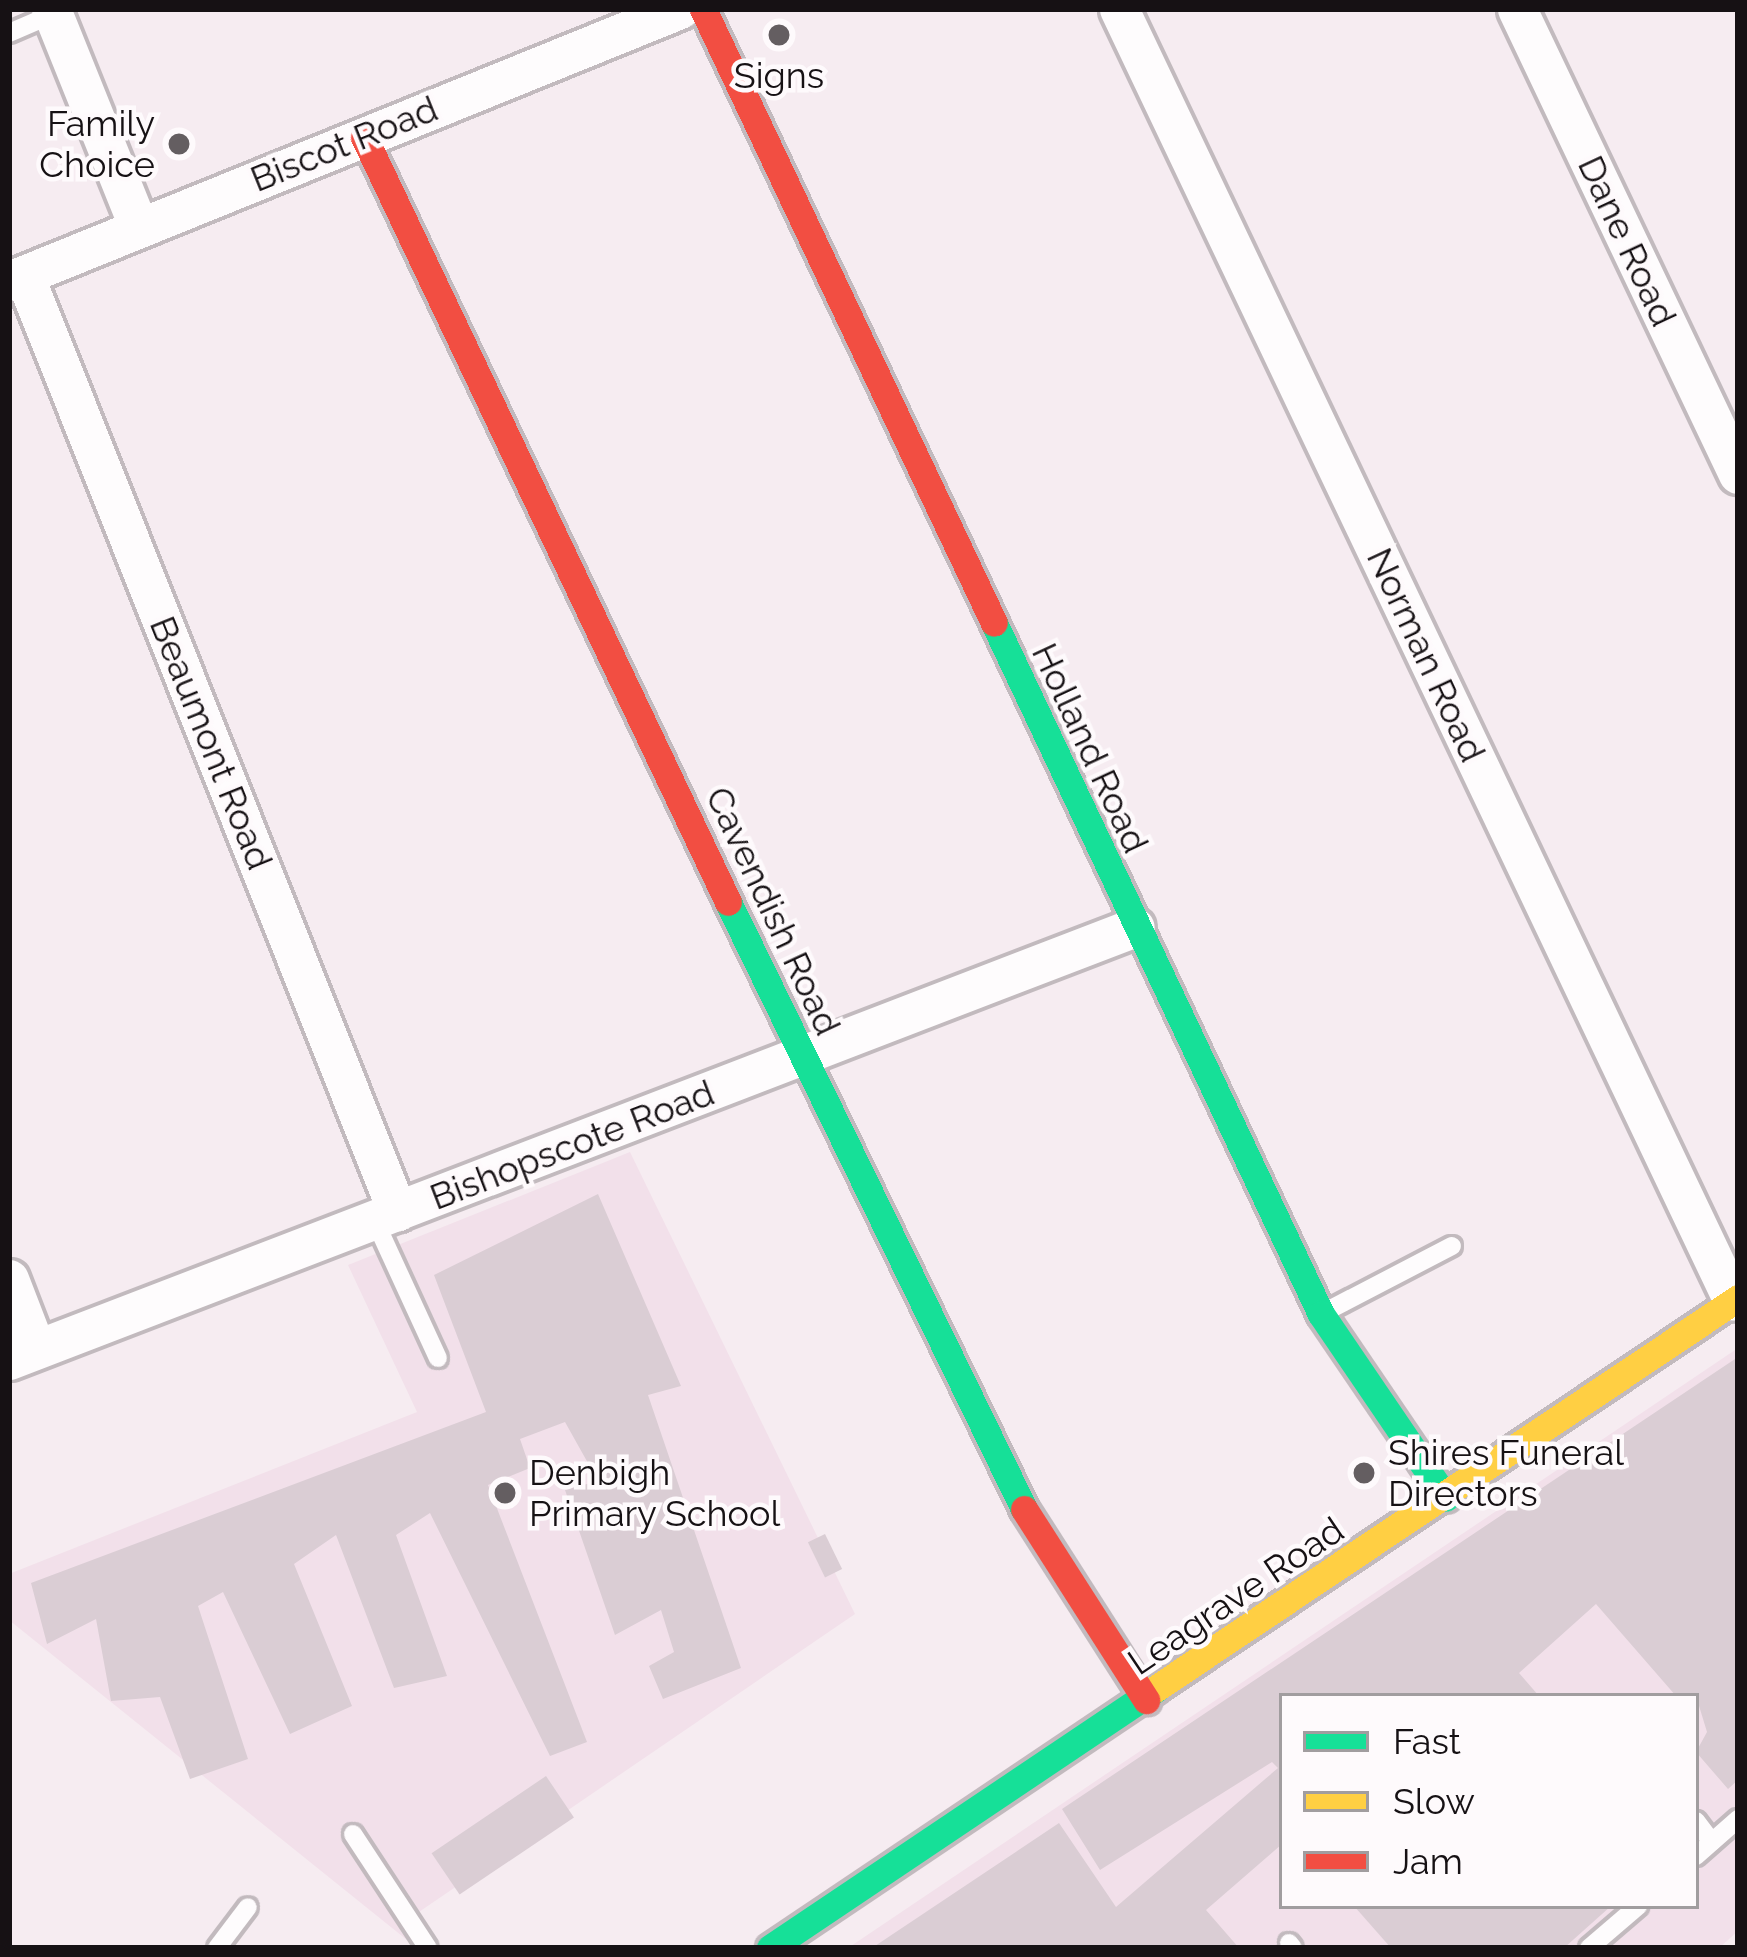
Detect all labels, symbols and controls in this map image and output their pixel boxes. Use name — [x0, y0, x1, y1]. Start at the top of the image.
marker: Signs — [766, 22, 792, 48]
place label: Signs — [734, 54, 824, 98]
street label: Biscot Road — [244, 87, 444, 201]
place label: Family Choice — [39, 101, 155, 186]
marker: Family Choice — [166, 131, 192, 157]
street label: Dane Road — [1569, 149, 1685, 333]
street label: Norman Road — [1358, 541, 1494, 769]
street label: Beaumont Road — [141, 610, 281, 876]
street label: Holland Road — [1023, 637, 1157, 859]
street label: Cavendish Road — [697, 780, 849, 1042]
street label: Bishopscote Road — [424, 1071, 720, 1219]
place label: Shires Funeral Directors — [1388, 1430, 1624, 1515]
place label: Denbigh Primary School — [529, 1450, 781, 1535]
marker: Shires Funeral Directors — [1351, 1460, 1377, 1486]
marker: Denbigh Primary School — [492, 1480, 518, 1506]
street label: Leagrave Road — [1120, 1508, 1352, 1684]
legend — [1279, 1693, 1699, 1909]
text: Fast — [1393, 1720, 1461, 1762]
text: Slow — [1393, 1780, 1475, 1822]
text: Jam — [1393, 1840, 1463, 1882]

